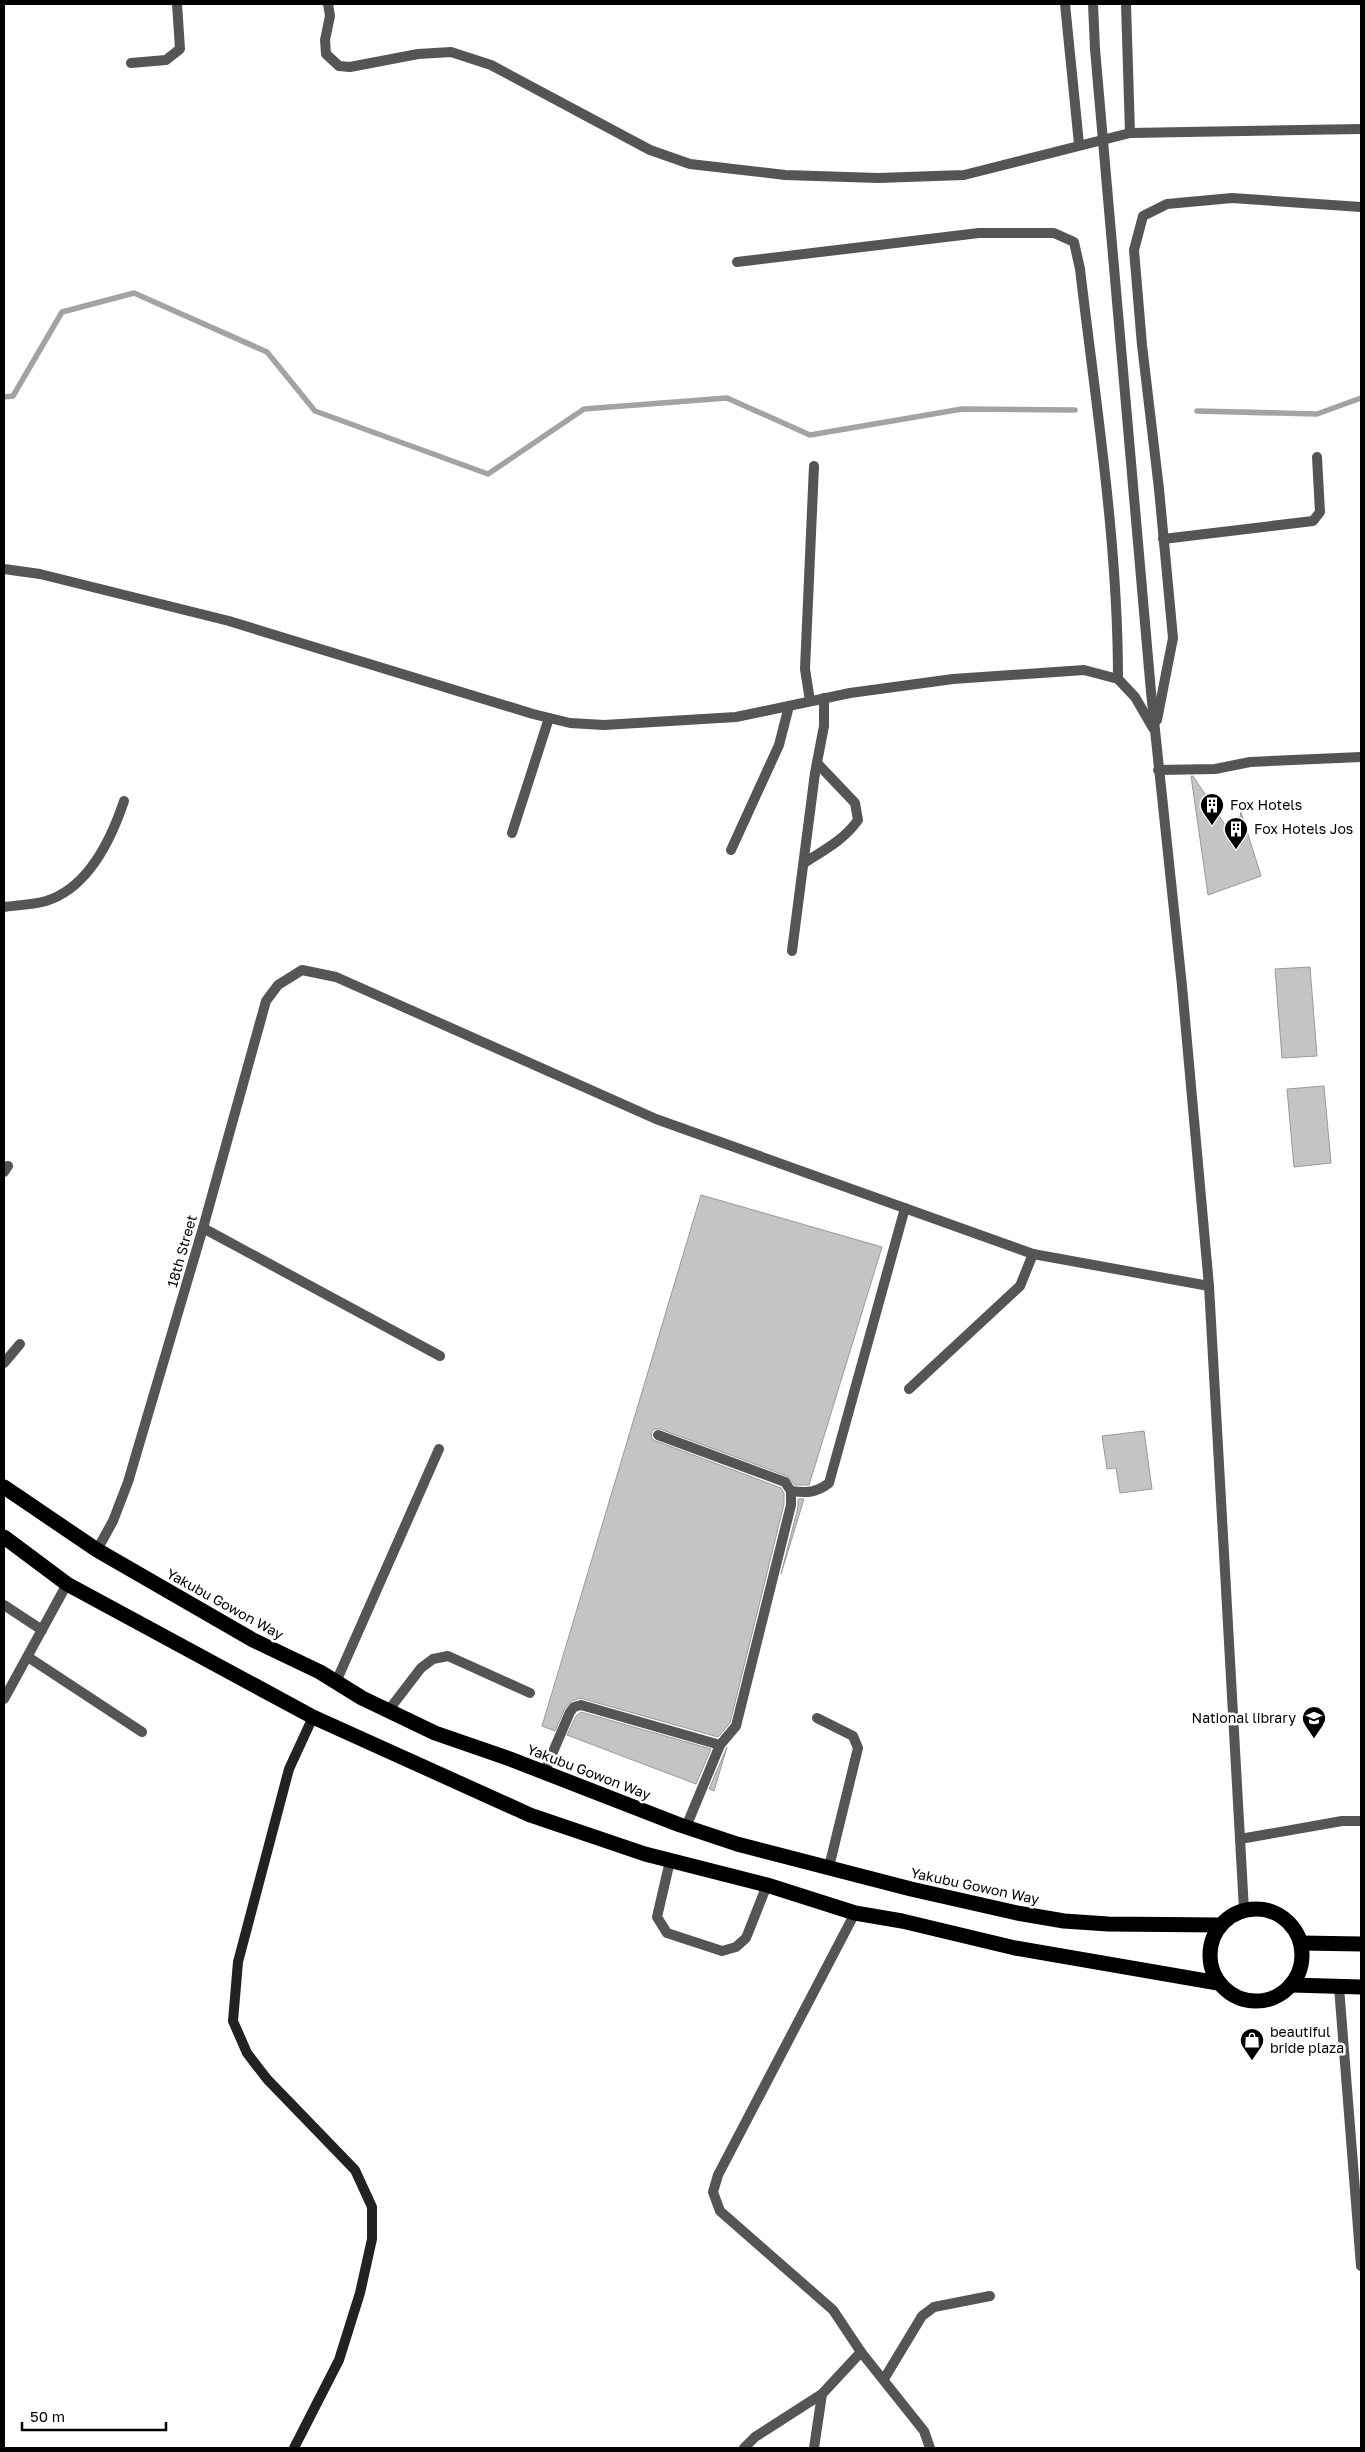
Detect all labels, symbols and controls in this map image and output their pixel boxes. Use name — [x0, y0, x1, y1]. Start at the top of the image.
building icon: Fox Hotels — [1199, 792, 1225, 826]
place label: Fox Hotels — [1230, 796, 1302, 813]
building icon: Fox Hotels Jos — [1223, 816, 1249, 850]
place label: Fox Hotels Jos — [1254, 820, 1353, 837]
street label: 18th Street — [163, 1213, 200, 1289]
street label: Yakubu Gowon Way — [164, 1564, 287, 1643]
school or university icon: National library — [1301, 1705, 1327, 1739]
place label: National library — [1192, 1709, 1296, 1726]
street label: Yakubu Gowon Way — [525, 1740, 653, 1803]
street label: Yakubu Gowon Way — [909, 1864, 1041, 1907]
place label: beautiful bride plaza — [1270, 2023, 1344, 2056]
shop icon: beautiful bride plaza — [1239, 2027, 1265, 2061]
scale bar — [22, 2400, 166, 2432]
text: 50 m — [30, 2407, 65, 2425]

